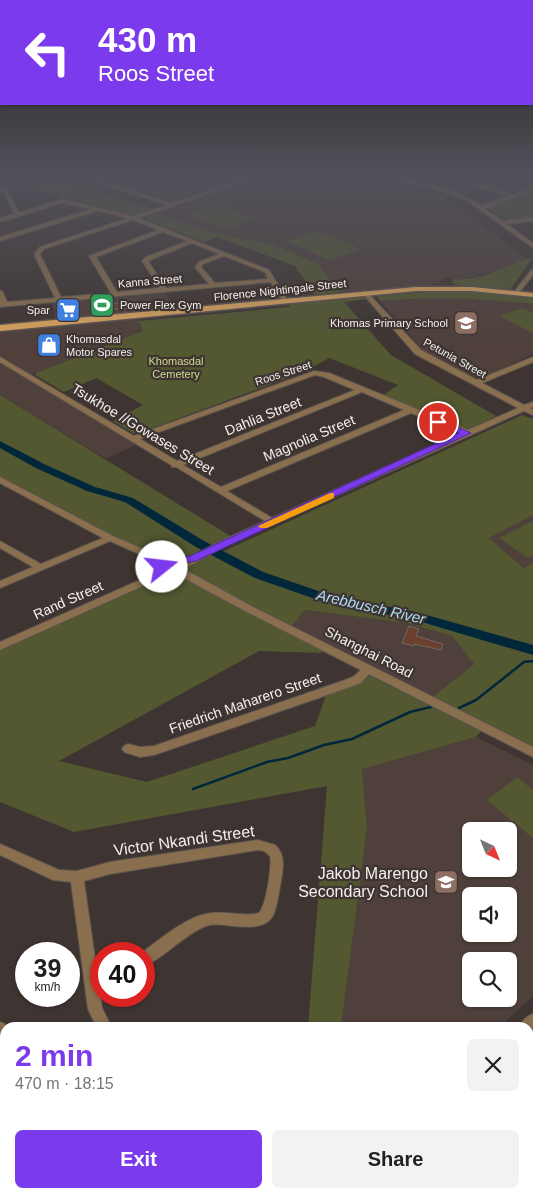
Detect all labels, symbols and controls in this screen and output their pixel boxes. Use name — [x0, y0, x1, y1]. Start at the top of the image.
icon: left — [15, 20, 80, 85]
text: 430 m — [98, 20, 197, 59]
text: Roos Street — [98, 61, 214, 86]
street label: Kanna Street — [117, 272, 183, 290]
street label: Florence Nightingale Street — [213, 277, 347, 303]
sports icon: Power Flex Gym — [89, 292, 115, 318]
supermarket icon: Spar — [55, 297, 81, 323]
place label: Power Flex Gym — [120, 299, 201, 311]
place label: Spar — [27, 304, 50, 316]
school or university icon: Khomas Primary School — [453, 310, 479, 336]
place label: Khomas Primary School — [330, 317, 448, 329]
shop icon: Khomasdal Motor Spares — [36, 332, 62, 358]
place label: Khomasdal Motor Spares — [66, 333, 133, 358]
street label: Petunia Street — [422, 336, 488, 380]
park label: Khomasdal Cemetery — [148, 355, 204, 380]
street label: Roos Street — [254, 358, 312, 388]
street label: Tsukhoe //Gowases Street — [69, 380, 217, 478]
street label: Dahlia Street — [222, 393, 304, 439]
pin — [417, 401, 459, 443]
icon: arrive — [424, 408, 452, 436]
street label: Magnolia Street — [261, 411, 357, 465]
position arrow — [135, 540, 187, 592]
street label: Rand Street — [31, 577, 105, 623]
water label: Arebbusch River — [314, 586, 428, 627]
street label: Shanghai Road — [322, 623, 416, 681]
street label: Friedrich Maharero Street — [167, 669, 323, 737]
street label: Victor Nkandi Street — [113, 822, 256, 859]
north arrow — [462, 822, 518, 878]
map controls — [462, 822, 517, 1007]
place label: Jakob Marengo Secondary School — [298, 865, 428, 900]
school or university icon: Jakob Marengo Secondary School — [433, 869, 459, 895]
button: sound — [462, 887, 517, 942]
speed limit sign: 40 — [90, 942, 155, 1007]
button: search — [462, 952, 517, 1007]
text: 39 — [34, 954, 61, 982]
text: km/h — [34, 980, 61, 994]
text: 2 min — [15, 1039, 93, 1072]
button: close — [467, 1039, 519, 1091]
text: 470 m · 18:15 — [15, 1075, 114, 1092]
button: Exit — [15, 1130, 262, 1188]
button: Share — [272, 1130, 519, 1188]

